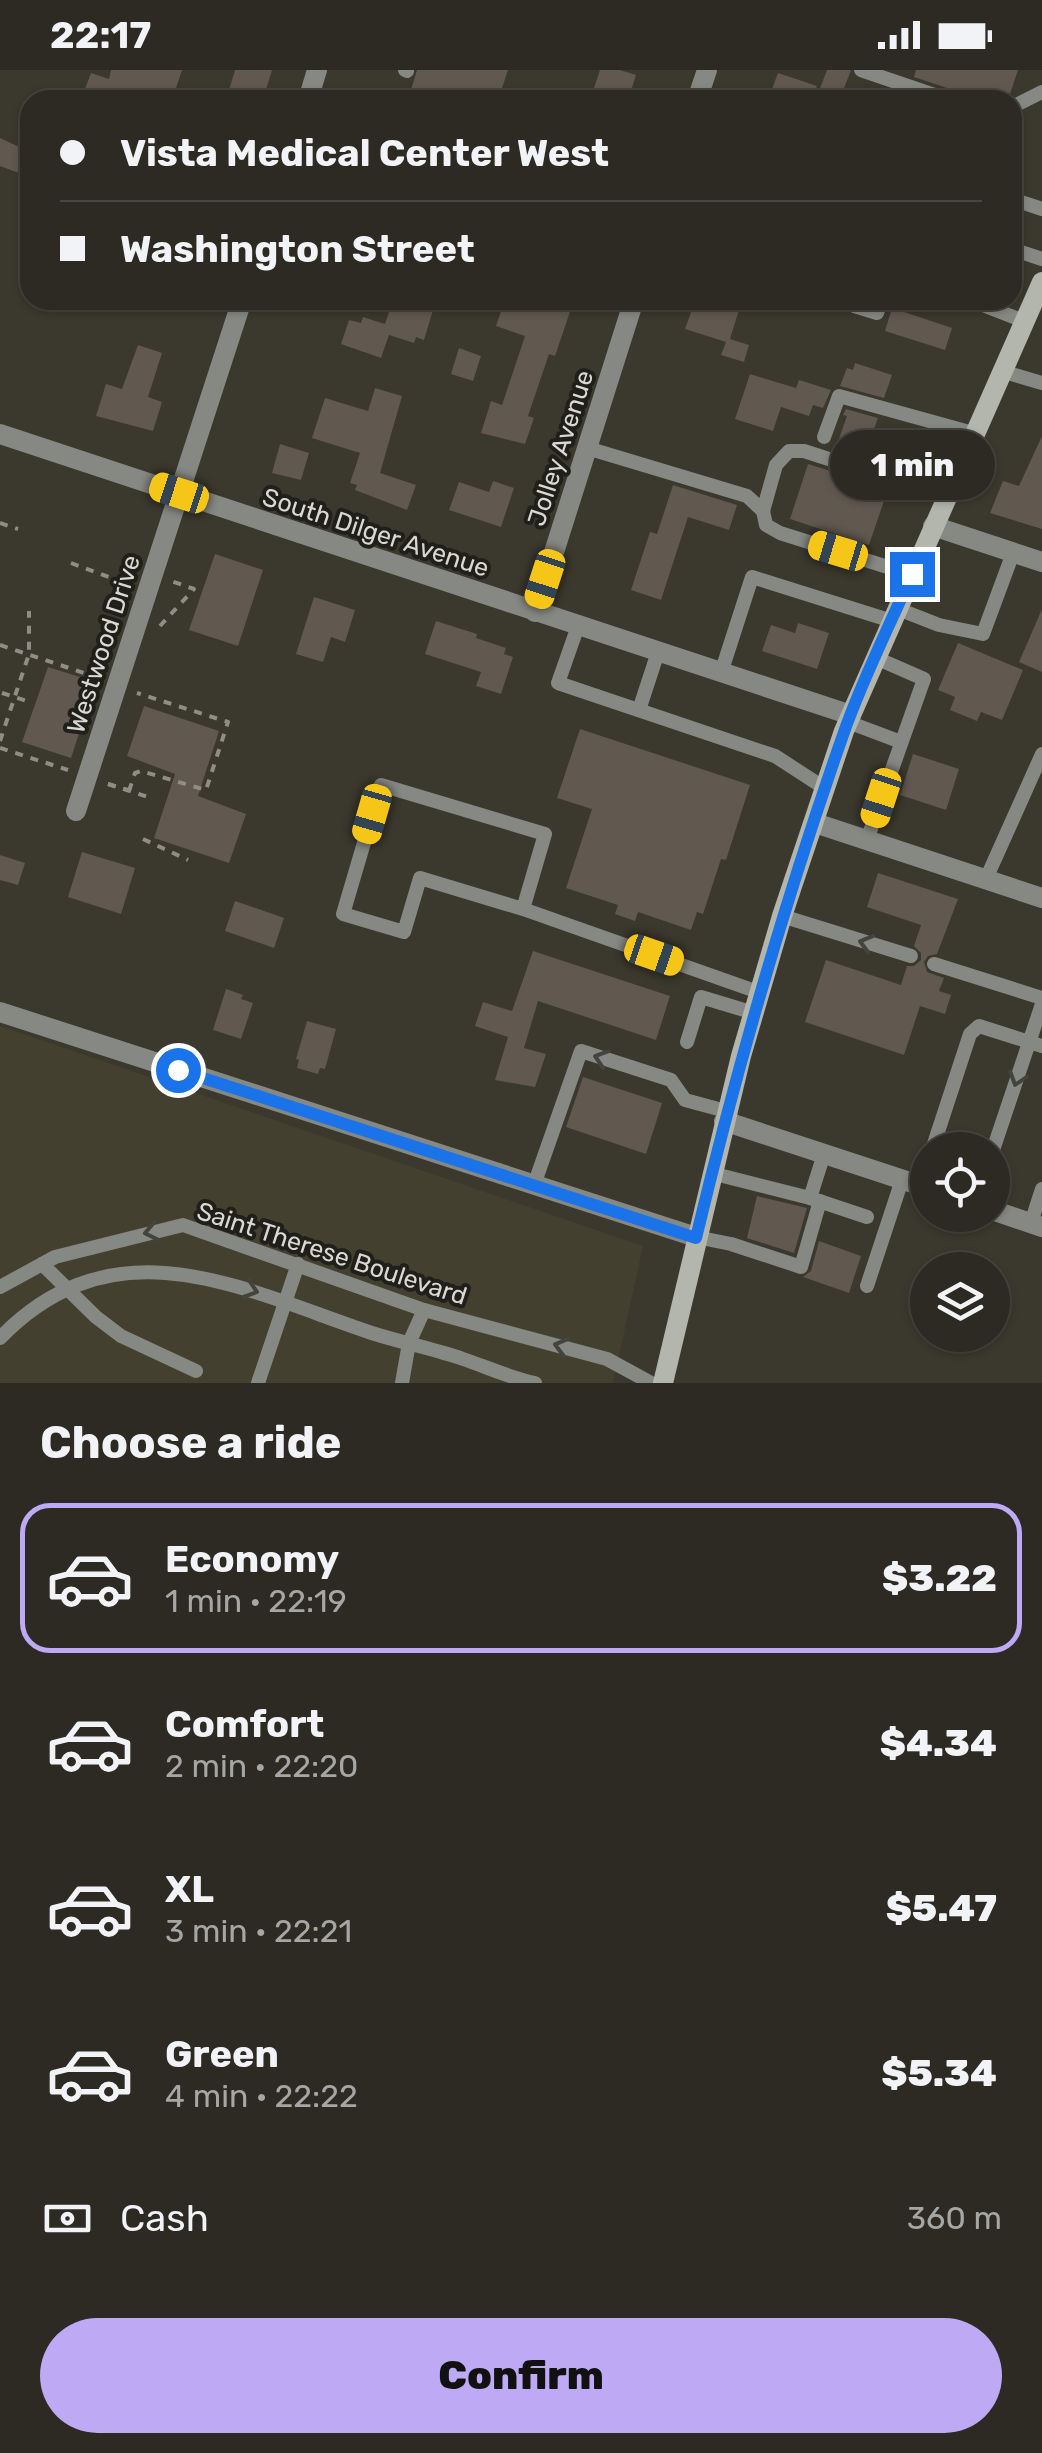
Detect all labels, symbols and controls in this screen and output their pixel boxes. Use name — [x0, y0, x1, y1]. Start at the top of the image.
text: 22:17 — [50, 12, 151, 58]
text: Vista Medical Center West — [120, 130, 609, 176]
text: Washington Street — [120, 226, 475, 272]
street label: Jolley Avenue — [522, 367, 599, 530]
callout: 1 min — [830, 429, 994, 499]
text: 1 min — [871, 446, 954, 484]
car — [146, 469, 212, 517]
street label: South Dilger Avenue — [259, 482, 493, 583]
car — [805, 528, 871, 574]
car — [521, 546, 569, 612]
street label: Westwood Drive — [61, 551, 146, 737]
route end — [890, 552, 935, 597]
car — [857, 765, 905, 831]
car — [349, 781, 395, 847]
car — [621, 931, 687, 979]
one-way arrow — [858, 934, 875, 955]
route start — [156, 1048, 201, 1093]
one-way arrow — [594, 1049, 611, 1069]
one-way arrow — [1009, 1069, 1029, 1086]
map controls — [910, 1132, 1010, 1352]
button: locate — [910, 1132, 1010, 1232]
street label: Saint Therese Boulevard — [193, 1196, 470, 1311]
one-way arrow — [143, 1220, 160, 1241]
button: layers — [910, 1252, 1010, 1352]
one-way arrow — [242, 1279, 259, 1299]
one-way arrow — [553, 1337, 570, 1358]
text: Choose a ride — [40, 1416, 342, 1469]
icon: car — [45, 1533, 135, 1623]
text: Economy — [165, 1536, 339, 1582]
text: $3.22 — [882, 1555, 997, 1601]
text: 1 min · 22:19 — [165, 1582, 347, 1620]
icon: car — [45, 1698, 135, 1788]
text: Comfort — [165, 1701, 324, 1747]
text: $4.34 — [880, 1720, 997, 1766]
text: 2 min · 22:20 — [165, 1747, 358, 1785]
icon: car — [45, 1863, 135, 1953]
text: XL — [165, 1866, 214, 1912]
text: $5.47 — [886, 1885, 997, 1931]
text: 3 min · 22:21 — [165, 1912, 352, 1950]
icon: car — [45, 2028, 135, 2118]
text: Green — [165, 2031, 279, 2077]
text: $5.34 — [881, 2050, 997, 2096]
text: 4 min · 22:22 — [165, 2077, 358, 2115]
icon: cash — [40, 2191, 95, 2246]
text: Cash — [120, 2195, 209, 2241]
text: 360 m — [907, 2199, 1002, 2237]
button: Confirm — [40, 2318, 1002, 2433]

